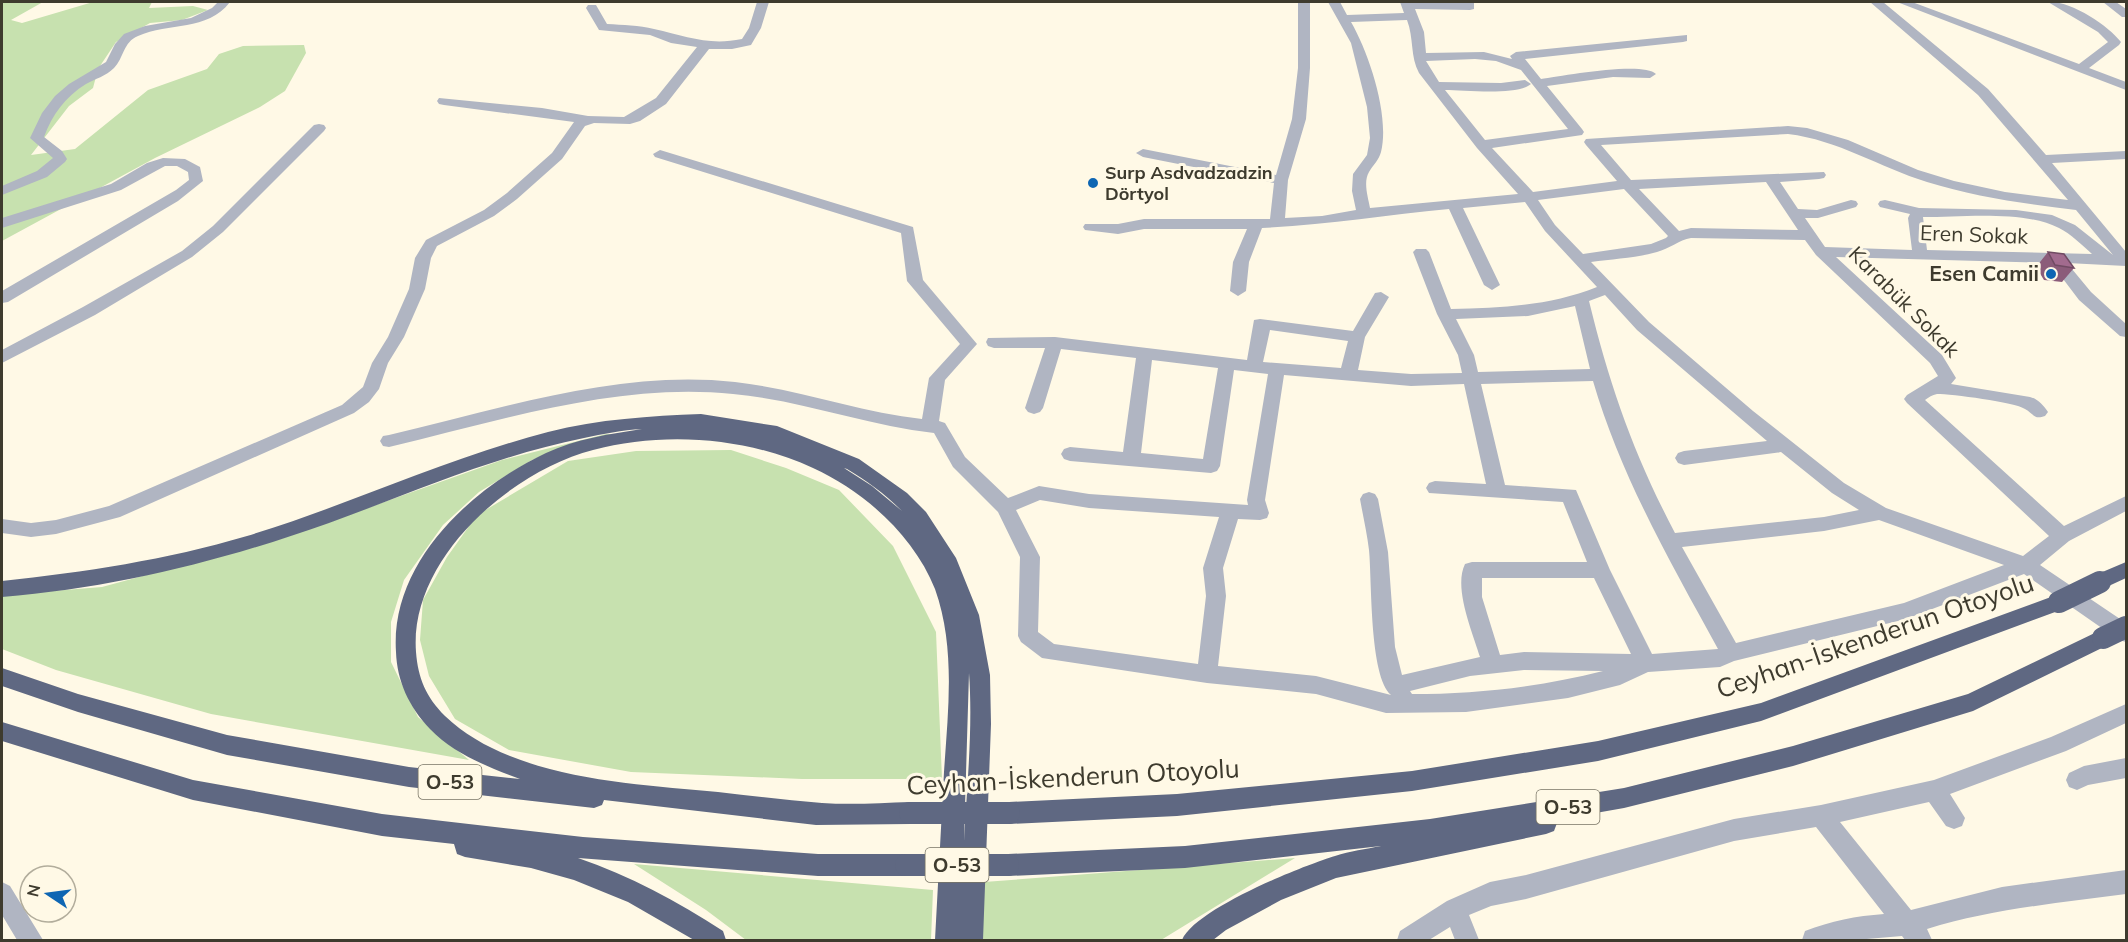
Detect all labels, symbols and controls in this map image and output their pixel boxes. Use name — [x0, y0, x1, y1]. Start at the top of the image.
place label: Surp Asdvadzadzin Dörtyol — [1105, 161, 1273, 205]
marker: Surp Asdvadzadzin Dörtyol — [1086, 176, 1100, 190]
street label: Eren Sokak — [1919, 219, 2029, 249]
street label: Karabük Sokak — [1844, 240, 1966, 362]
place label: Esen Camii — [1929, 260, 2039, 286]
marker: Esen Camii — [2044, 267, 2058, 281]
street label: Ceyhan-İskenderun Otoyolu — [1712, 566, 2038, 705]
street label: Ceyhan-İskenderun Otoyolu — [906, 751, 1240, 802]
road number: O-53 — [418, 765, 482, 799]
road number: O-53 — [1536, 790, 1600, 824]
road number: O-53 — [926, 848, 988, 882]
north arrow — [18, 864, 78, 924]
text: N — [22, 882, 44, 899]

